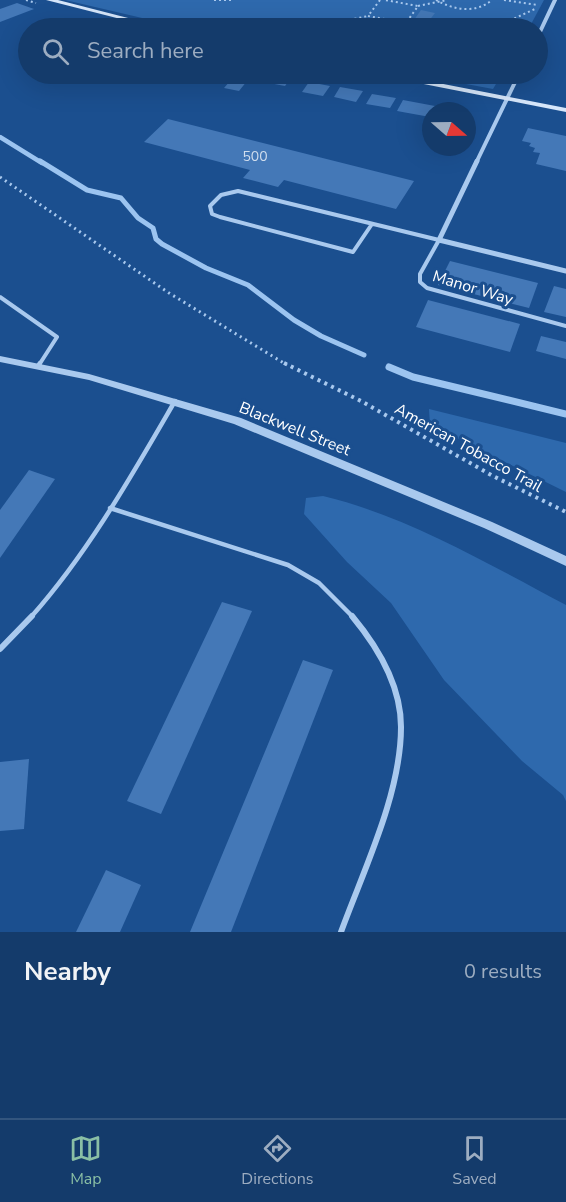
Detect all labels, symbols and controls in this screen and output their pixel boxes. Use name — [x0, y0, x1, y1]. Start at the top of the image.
search box — [18, 18, 548, 84]
icon: search — [39, 35, 72, 68]
text: Search here — [87, 36, 204, 66]
north arrow — [422, 102, 476, 156]
house number: 500 — [242, 147, 268, 166]
street label: Manor Way — [430, 265, 516, 311]
street label: Blackwell Street — [236, 397, 354, 461]
street label: American Tobacco Trail — [391, 398, 547, 498]
text: Nearby — [24, 954, 111, 989]
text: 0 results — [464, 958, 542, 985]
tab: Map — [69, 1132, 102, 1190]
tab: Directions — [241, 1132, 313, 1190]
tab: Saved — [452, 1132, 497, 1190]

